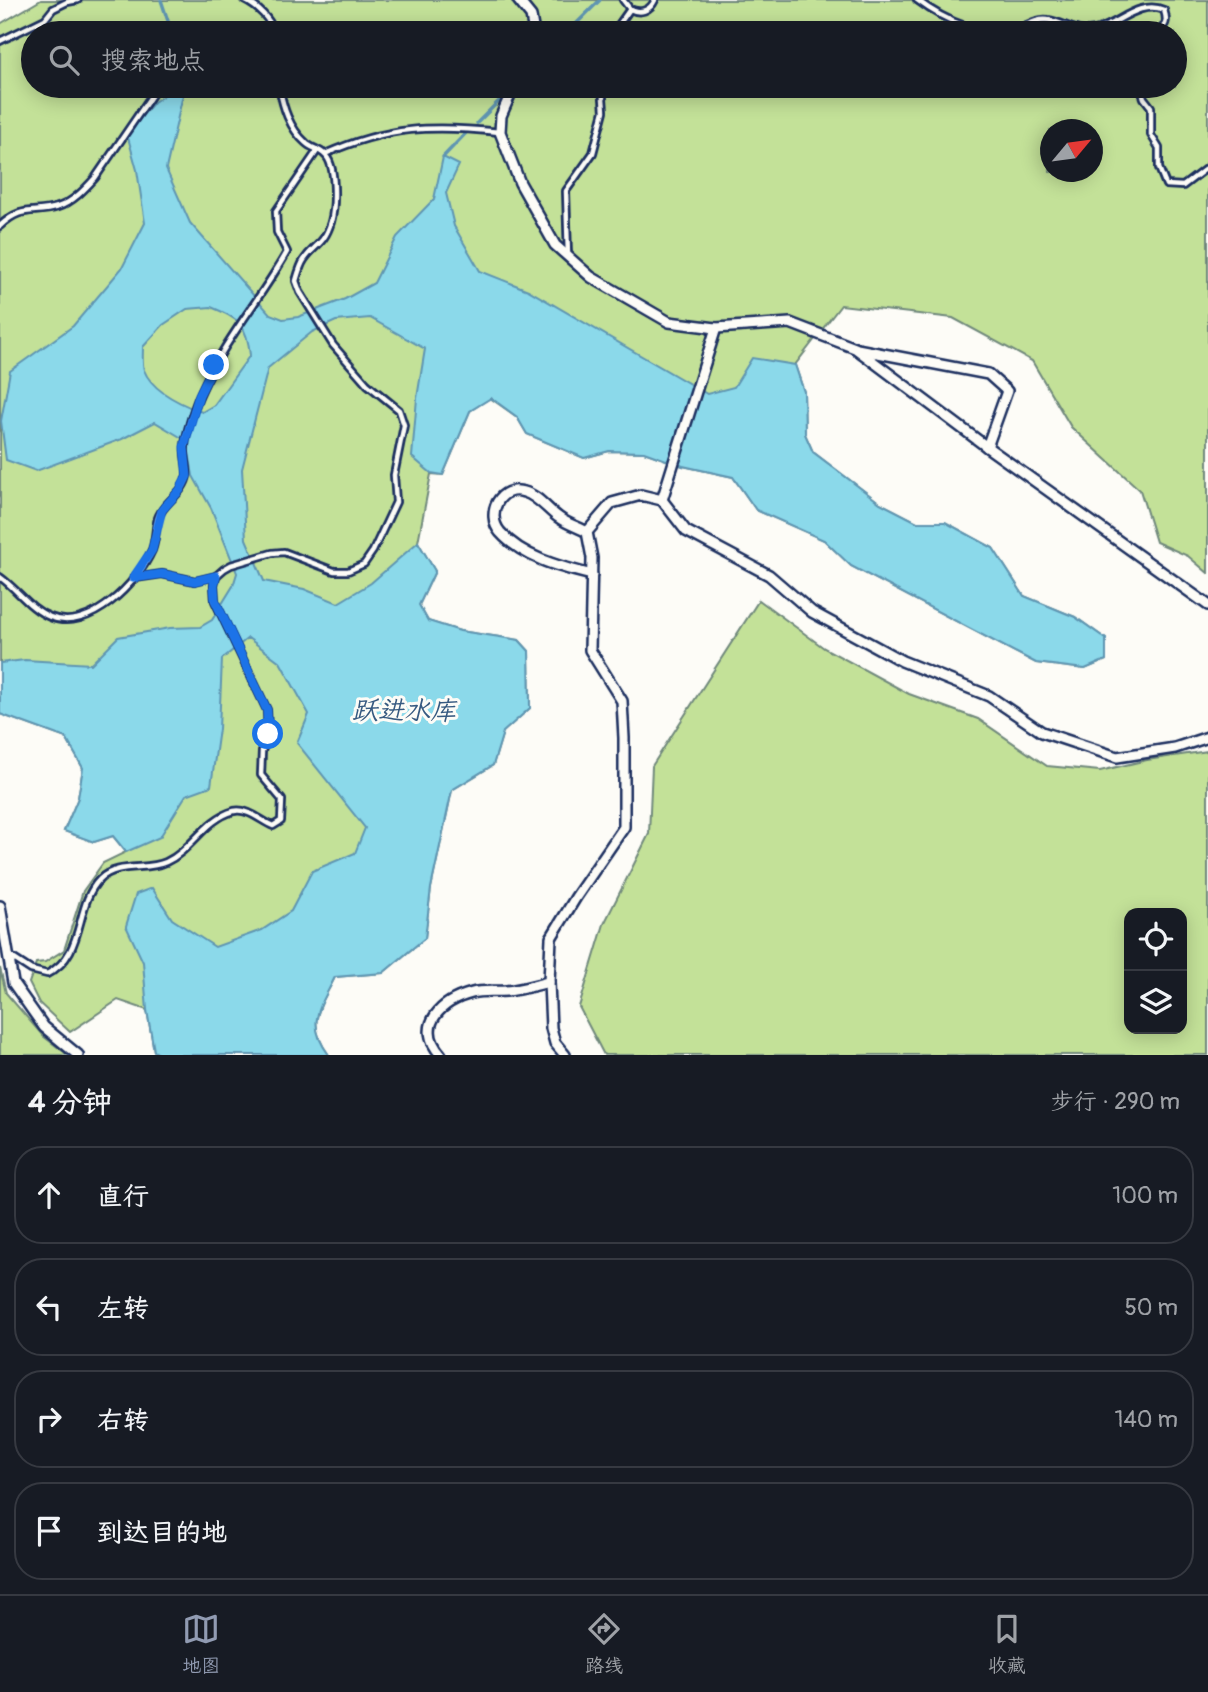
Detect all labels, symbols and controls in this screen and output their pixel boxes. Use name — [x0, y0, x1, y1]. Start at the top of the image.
search box — [21, 21, 1187, 98]
icon: search — [45, 41, 83, 79]
text: 搜索地点 — [101, 45, 205, 77]
north arrow — [1040, 119, 1103, 182]
route end — [198, 349, 229, 380]
water label: 跃进水库 — [352, 695, 458, 727]
route start — [252, 718, 283, 749]
map controls — [1124, 908, 1187, 1034]
button: locate — [1124, 908, 1187, 971]
button: layers — [1124, 971, 1187, 1034]
text: 4 分钟 — [28, 1084, 112, 1121]
text: 步行 · 290 m — [1051, 1087, 1180, 1116]
icon: ahead — [30, 1176, 68, 1214]
text: 直行 — [97, 1181, 149, 1213]
text: 100 m — [1112, 1181, 1178, 1210]
icon: left — [30, 1288, 68, 1326]
text: 左转 — [97, 1293, 149, 1325]
text: 50 m — [1124, 1293, 1178, 1322]
icon: right — [30, 1400, 68, 1438]
text: 右转 — [97, 1405, 149, 1437]
text: 140 m — [1115, 1405, 1178, 1434]
icon: arrive — [30, 1512, 68, 1550]
text: 到达目的地 — [97, 1517, 227, 1549]
tab: 地图 — [182, 1610, 220, 1678]
tab: 路线 — [585, 1610, 623, 1678]
tab: 收藏 — [988, 1610, 1026, 1678]

